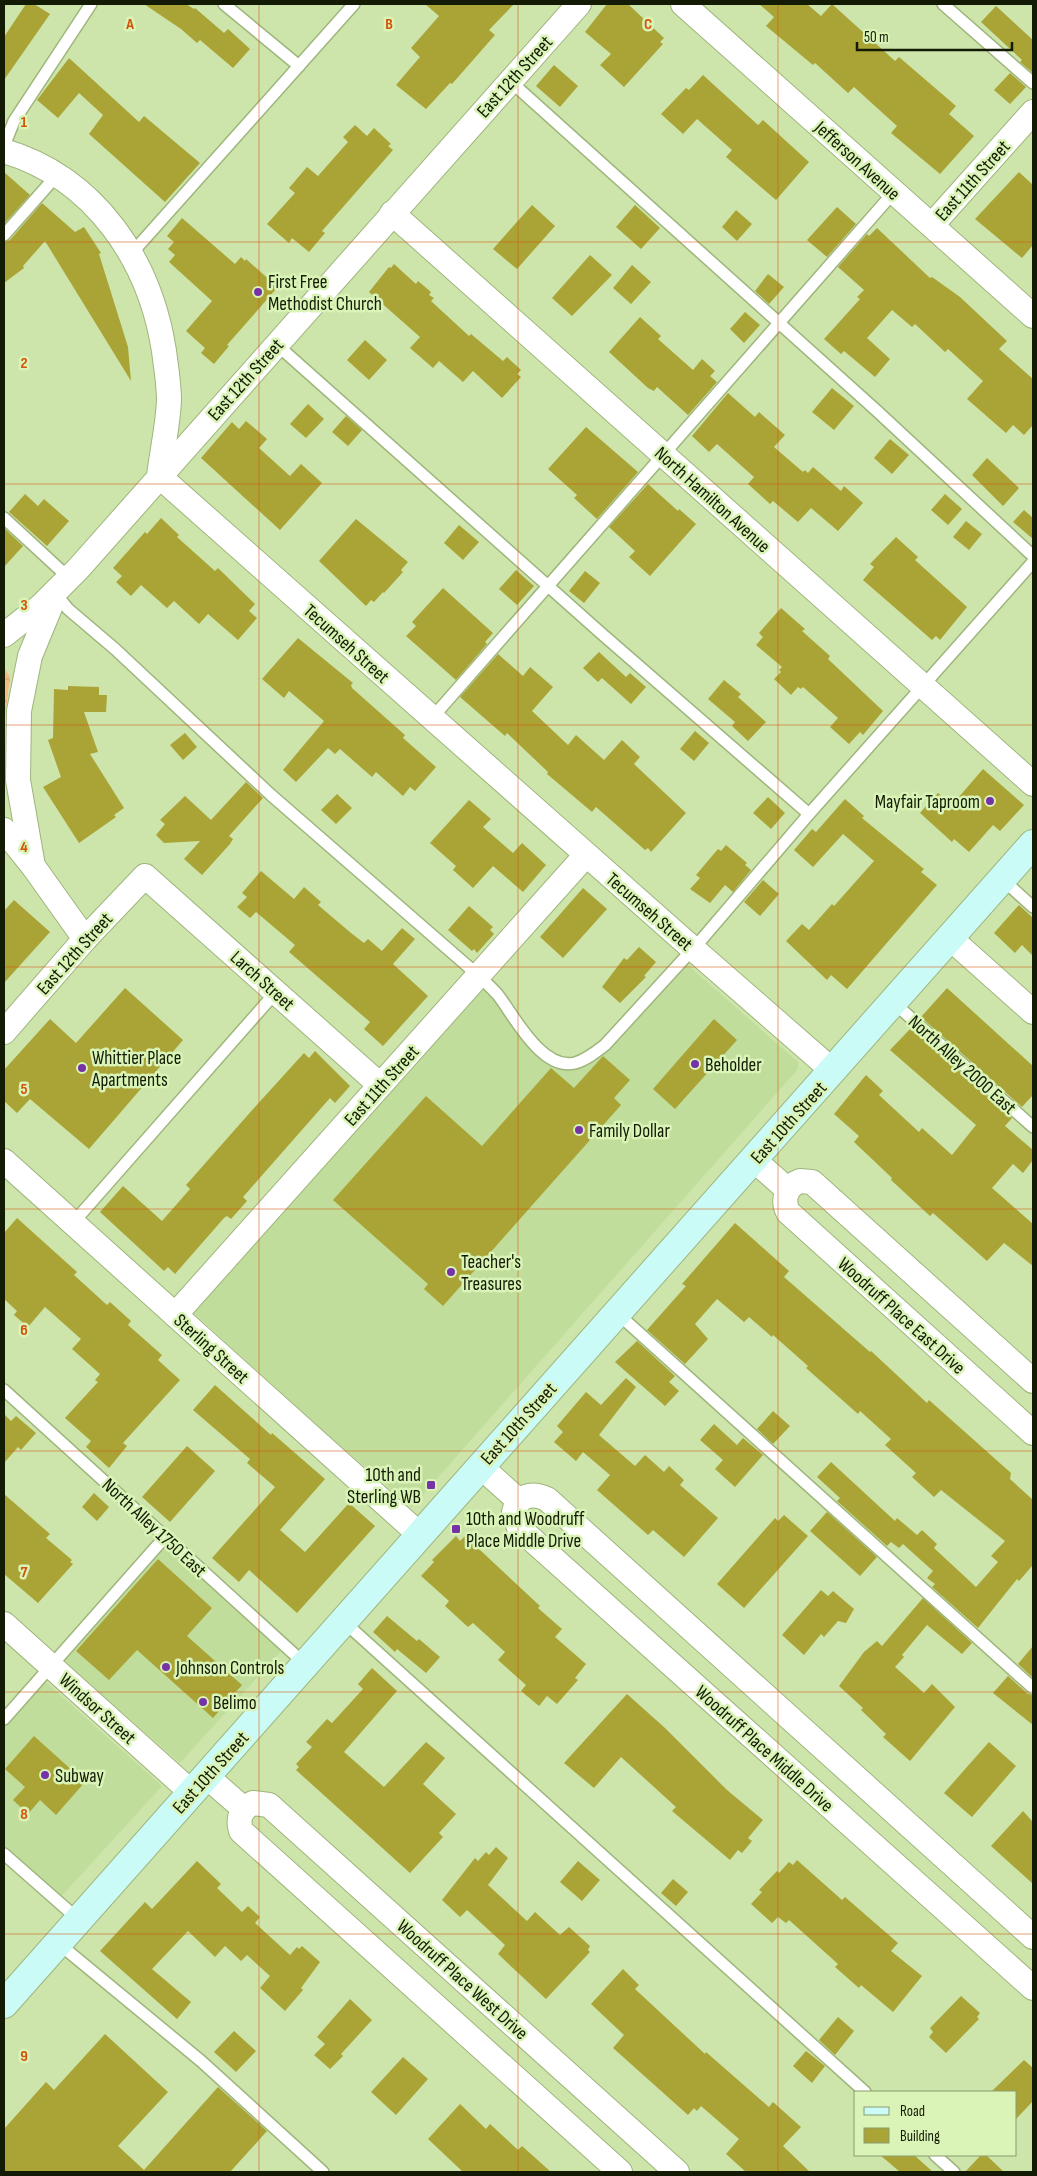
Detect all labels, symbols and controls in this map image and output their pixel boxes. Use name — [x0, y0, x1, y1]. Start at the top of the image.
text: A — [125, 15, 134, 34]
text: B — [385, 15, 393, 34]
text: C — [644, 15, 652, 34]
scale bar — [857, 20, 1012, 52]
text: 50 m — [864, 28, 889, 47]
street label: East 12th Street — [472, 31, 558, 123]
text: 1 — [21, 113, 28, 132]
street label: Jefferson Avenue — [809, 116, 905, 206]
street label: East 11th Street — [931, 136, 1015, 226]
place label: First Free Methodist Church — [268, 271, 382, 316]
marker: First Free Methodist Church — [252, 286, 264, 298]
street label: East 12th Street — [203, 334, 289, 426]
text: 2 — [20, 354, 28, 373]
street label: North Hamilton Avenue — [649, 442, 775, 558]
text: 3 — [20, 596, 28, 615]
street label: Tecumseh Street — [298, 600, 394, 689]
place label: Mayfair Taproom — [875, 791, 980, 814]
marker: Mayfair Taproom — [984, 795, 996, 807]
text: 4 — [20, 838, 28, 857]
street label: Tecumseh Street — [601, 868, 697, 956]
street label: East 12th Street — [32, 908, 118, 1000]
street label: Larch Street — [225, 946, 299, 1016]
street label: North Alley 2000 East — [903, 1011, 1021, 1120]
street label: East 11th Street — [340, 1041, 424, 1131]
place label: Whittier Place Apartments — [91, 1047, 181, 1092]
place label: Beholder — [705, 1054, 762, 1077]
marker: Beholder — [689, 1058, 701, 1070]
marker: Whittier Place Apartments — [76, 1062, 88, 1074]
street label: East 10th Street — [746, 1077, 832, 1169]
text: 5 — [20, 1080, 28, 1099]
place label: Family Dollar — [589, 1120, 670, 1143]
marker: Family Dollar — [573, 1124, 585, 1136]
place label: Teacher's Treasures — [461, 1251, 522, 1296]
street label: Woodruff Place East Drive — [832, 1253, 970, 1379]
marker: Teacher's Treasures — [445, 1266, 457, 1278]
street label: Sterling Street — [169, 1309, 253, 1389]
text: 6 — [20, 1321, 28, 1340]
street label: East 10th Street — [476, 1378, 562, 1470]
place label: 10th and Sterling WB — [347, 1464, 421, 1509]
street label: North Alley 1750 East — [97, 1474, 211, 1582]
marker: 10th and Sterling WB — [425, 1479, 437, 1491]
place label: 10th and Woodruff Place Middle Drive — [466, 1508, 585, 1553]
marker: 10th and Woodruff Place Middle Drive — [450, 1523, 462, 1535]
text: 7 — [21, 1563, 28, 1582]
place label: Johnson Controls — [175, 1657, 284, 1680]
marker: Johnson Controls — [160, 1661, 172, 1673]
street label: Windsor Street — [54, 1669, 140, 1750]
street label: Woodruff Place Middle Drive — [690, 1681, 838, 1817]
place label: Belimo — [213, 1692, 257, 1715]
marker: Belimo — [197, 1696, 209, 1708]
street label: East 10th Street — [168, 1727, 254, 1819]
place label: Subway — [55, 1765, 104, 1788]
marker: Subway — [39, 1769, 51, 1781]
text: 8 — [20, 1805, 28, 1824]
street label: Woodruff Place West Drive — [392, 1915, 532, 2045]
text: 9 — [20, 2047, 28, 2066]
legend — [854, 2091, 1017, 2156]
text: Road — [900, 2102, 925, 2121]
text: Building — [900, 2127, 940, 2146]

